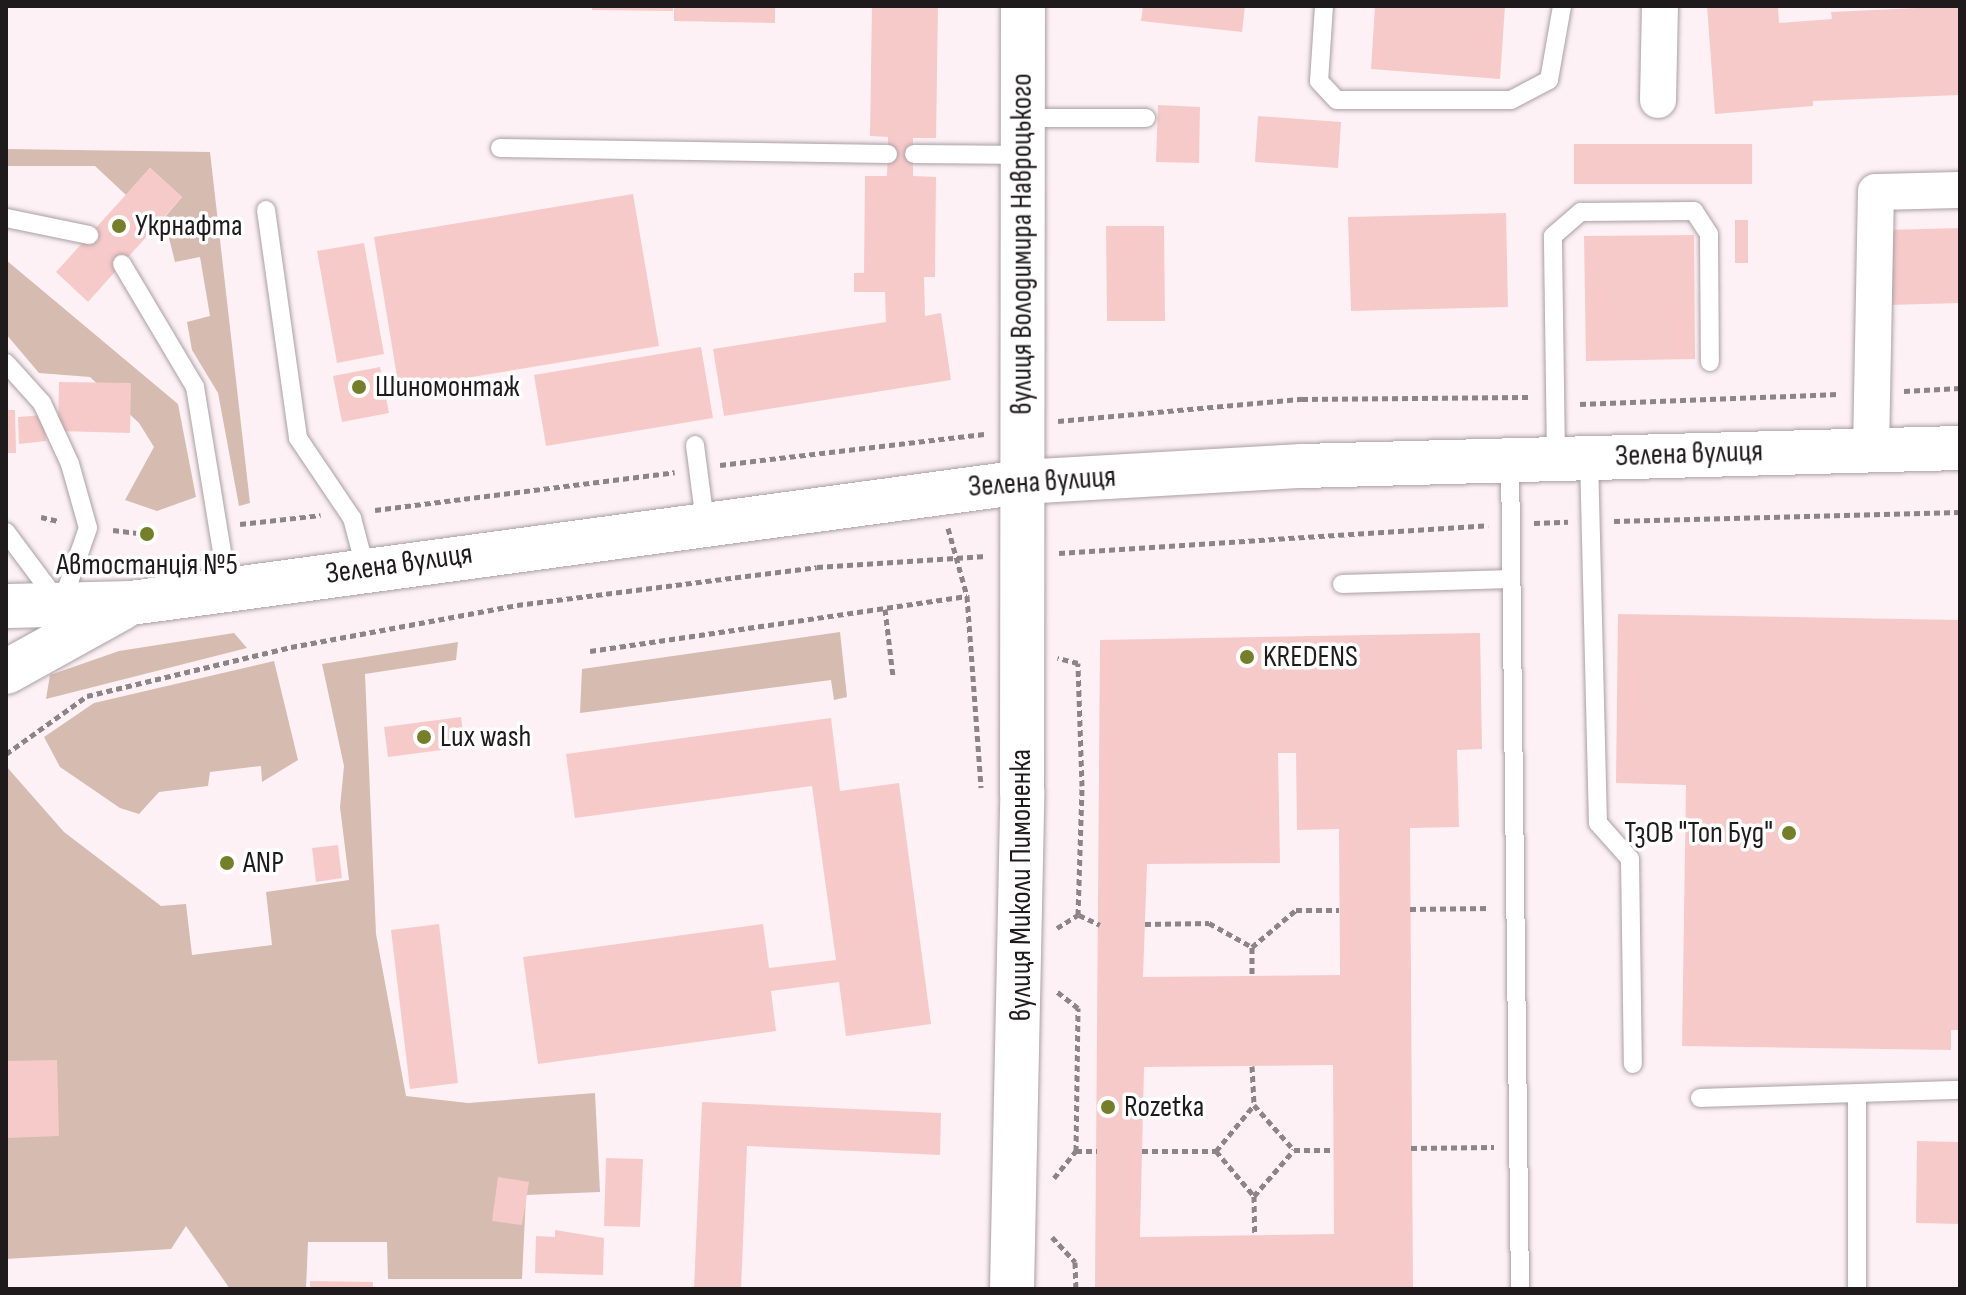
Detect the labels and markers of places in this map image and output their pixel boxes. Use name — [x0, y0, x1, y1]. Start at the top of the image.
place label: Укрнафта — [135, 208, 243, 244]
marker: Укрнафта — [110, 217, 128, 235]
place label: Шиномонтаж — [375, 369, 520, 405]
marker: Шиномонтаж — [350, 378, 368, 396]
marker: Автостанція №5 — [138, 525, 156, 543]
place label: Автостанція №5 — [56, 547, 238, 583]
place label: KREDENS — [1263, 639, 1358, 675]
marker: KREDENS — [1238, 648, 1256, 666]
place label: Lux wash — [440, 719, 531, 755]
marker: Lux wash — [415, 728, 433, 746]
place label: ТзОВ "Топ Буд" — [1624, 815, 1773, 851]
marker: ТзОВ "Топ Буд" — [1780, 824, 1798, 842]
place label: ANP — [243, 845, 284, 881]
marker: ANP — [218, 854, 236, 872]
place label: Rozetka — [1124, 1089, 1204, 1125]
marker: Rozetka — [1099, 1098, 1117, 1116]

